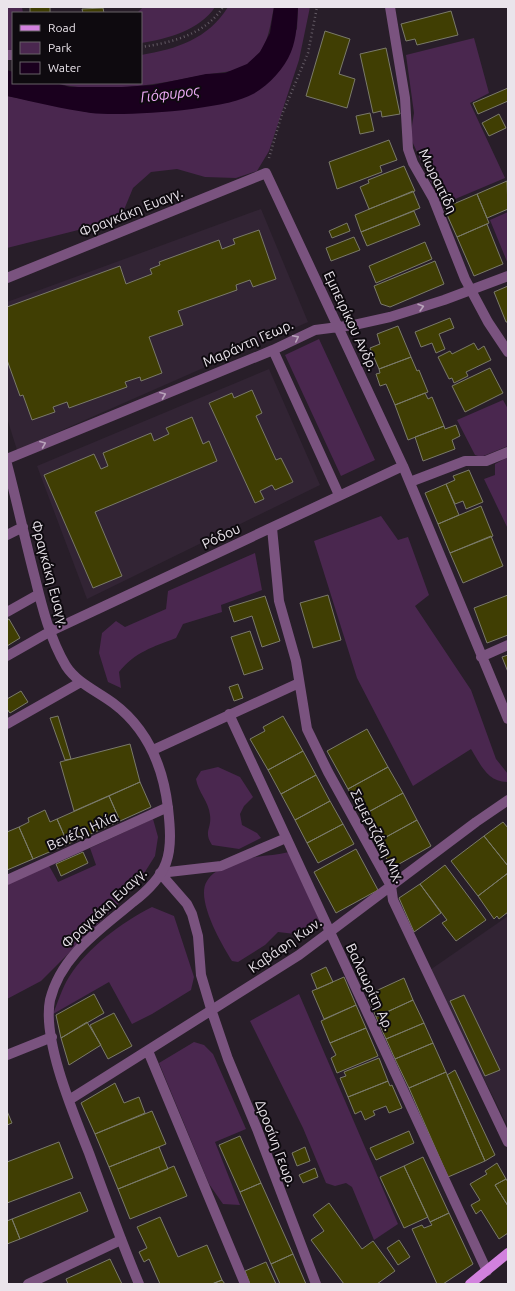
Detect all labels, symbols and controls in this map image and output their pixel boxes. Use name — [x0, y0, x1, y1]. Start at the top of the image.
legend — [12, 12, 142, 84]
text: Road — [48, 21, 76, 34]
text: Park — [48, 41, 72, 54]
text: Water — [48, 61, 81, 74]
water label: Γιόφυρος — [139, 81, 201, 106]
street label: Μωραιτίδη — [415, 146, 461, 216]
street label: Φραγκάκη Ευαγγ. — [77, 184, 185, 240]
street label: Εμπειρίκου Ανδρ. — [321, 269, 381, 373]
one-way arrow — [418, 303, 425, 312]
street label: Μαράντη Γεωρ. — [200, 316, 296, 370]
one-way arrow — [292, 336, 299, 343]
one-way arrow — [160, 391, 167, 399]
one-way arrow — [39, 441, 47, 449]
street label: Φραγκάκη Ευαγγ. — [28, 519, 72, 629]
street label: Ρόδου — [199, 520, 243, 552]
street label: Σεμερτζάκη Μιχ. — [347, 786, 409, 886]
street label: Βενέζη Ηλία — [44, 808, 120, 854]
street label: Φραγκάκη Ευαγγ. — [58, 865, 150, 951]
street label: Καβάφη Κων. — [245, 914, 325, 976]
street label: Βαλαωρίτη Αρ. — [343, 941, 397, 1033]
street label: Δροσίνη Γεωρ. — [252, 1098, 300, 1188]

